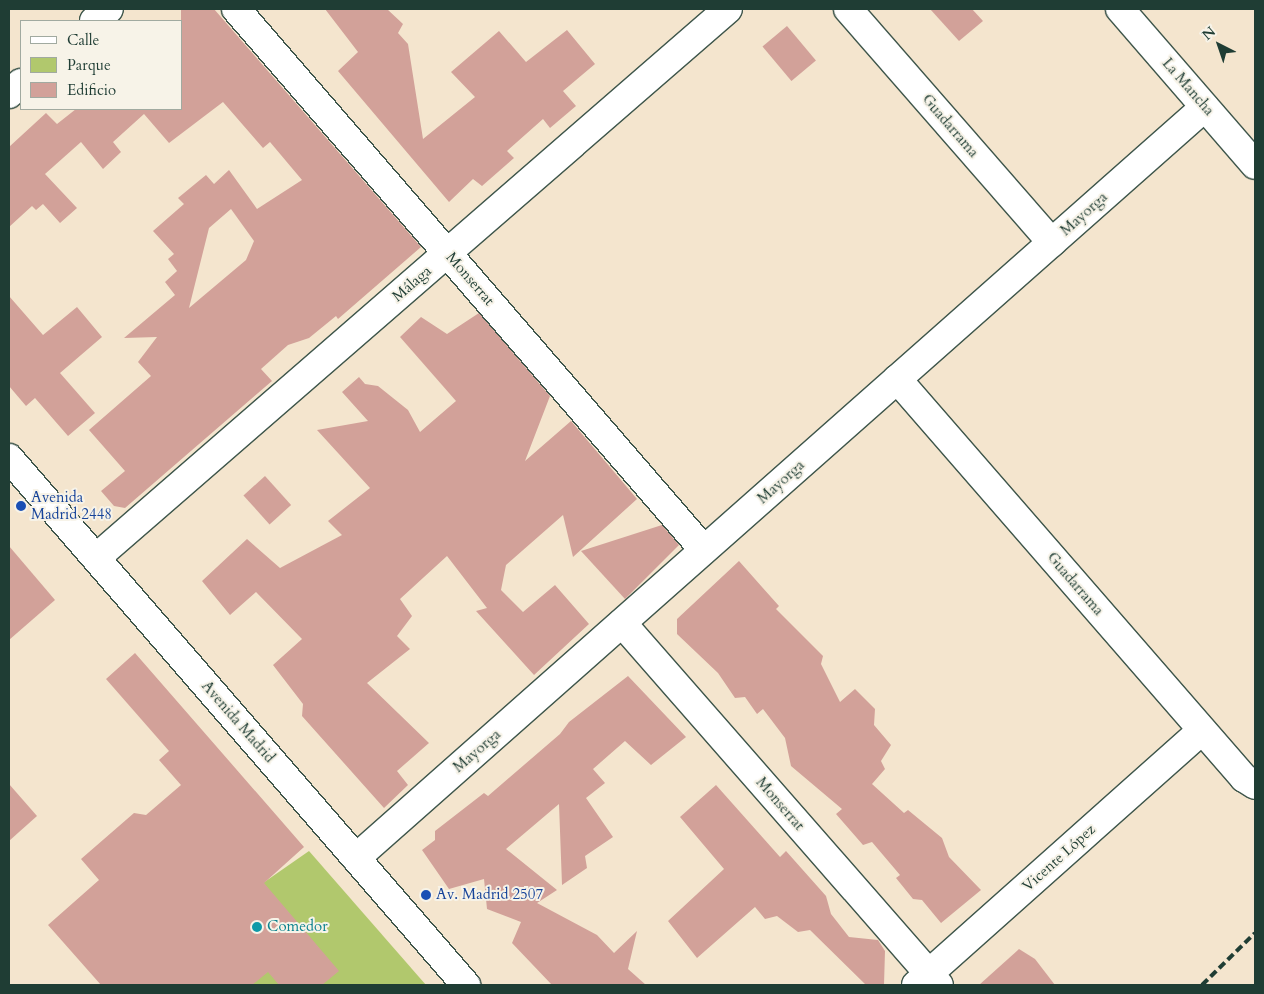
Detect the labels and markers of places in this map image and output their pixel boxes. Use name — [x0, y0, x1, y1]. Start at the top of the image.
place label: Avenida Madrid 2448 — [31, 488, 112, 523]
marker: Avenida Madrid 2448 — [15, 500, 27, 512]
place label: Av. Madrid 2507 — [436, 886, 543, 904]
marker: Av. Madrid 2507 — [420, 889, 432, 901]
place label: Comedor — [267, 918, 328, 936]
marker: Comedor — [251, 921, 263, 933]

